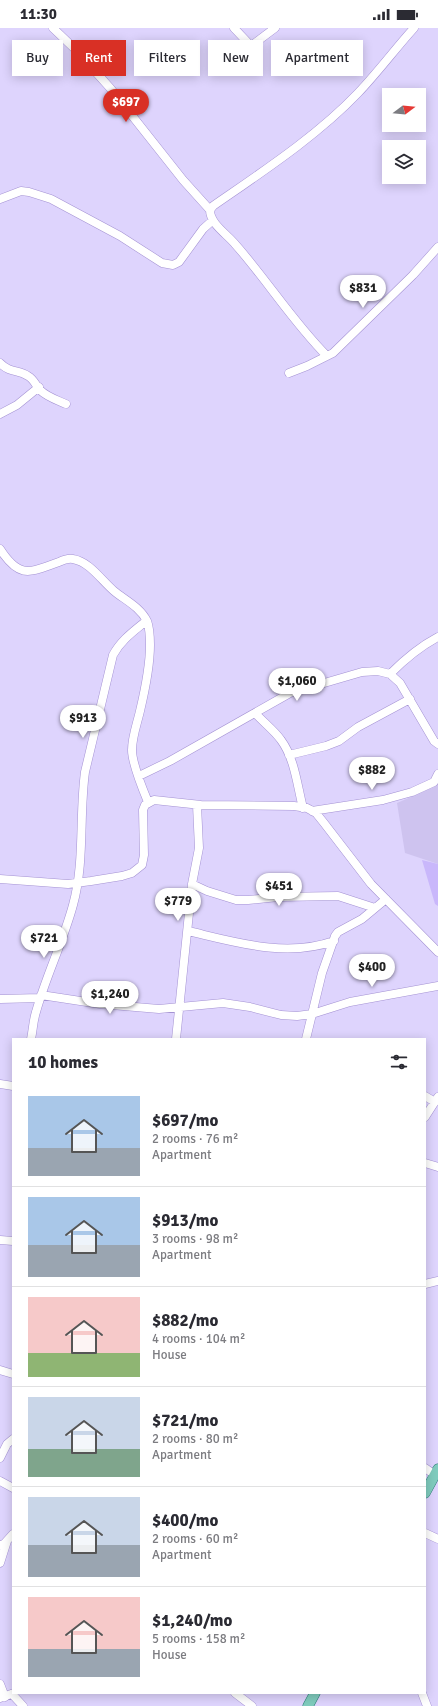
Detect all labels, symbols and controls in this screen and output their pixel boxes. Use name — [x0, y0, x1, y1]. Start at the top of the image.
text: 11:30 — [20, 5, 57, 23]
chip: Buy — [12, 40, 63, 76]
chip: Rent — [71, 40, 126, 76]
chip: Filters — [134, 40, 200, 76]
chip: New — [208, 40, 263, 76]
chip: Apartment — [271, 40, 363, 76]
north arrow — [382, 88, 426, 132]
map controls — [382, 88, 426, 184]
pin: $697 — [102, 89, 150, 123]
text: $697 — [112, 94, 140, 110]
button: layers — [382, 140, 426, 184]
pin: $831 — [339, 275, 387, 309]
text: $831 — [349, 280, 377, 296]
pin: $1,060 — [264, 668, 330, 702]
text: $1,060 — [278, 673, 316, 689]
pin: $913 — [59, 705, 107, 739]
text: $913 — [69, 710, 97, 726]
pin: $882 — [348, 757, 396, 791]
text: $882 — [358, 762, 386, 778]
pin: $451 — [255, 873, 303, 907]
text: $451 — [265, 878, 293, 894]
pin: $779 — [154, 888, 202, 922]
text: $779 — [164, 893, 192, 909]
pin: $721 — [20, 925, 68, 959]
text: $721 — [30, 930, 58, 946]
pin: $400 — [348, 954, 396, 988]
text: $400 — [358, 959, 386, 975]
pin: $1,240 — [77, 981, 143, 1015]
text: $1,240 — [91, 986, 129, 1002]
icon: filters — [388, 1051, 410, 1073]
text: 10 homes — [28, 1052, 98, 1073]
text: $697/mo — [152, 1110, 218, 1131]
icon: home — [60, 1112, 108, 1160]
text: 2 rooms · 76 m² — [152, 1131, 238, 1147]
text: Apartment — [152, 1147, 212, 1163]
text: $913/mo — [152, 1210, 218, 1231]
icon: home — [60, 1213, 108, 1261]
text: 3 rooms · 98 m² — [152, 1231, 238, 1247]
text: Apartment — [152, 1247, 212, 1263]
text: $882/mo — [152, 1310, 218, 1331]
icon: home — [60, 1313, 108, 1361]
text: 4 rooms · 104 m² — [152, 1331, 245, 1347]
text: House — [152, 1347, 187, 1363]
text: $721/mo — [152, 1410, 218, 1431]
icon: home — [60, 1413, 108, 1461]
text: 2 rooms · 80 m² — [152, 1431, 238, 1447]
text: Apartment — [152, 1447, 212, 1463]
text: $400/mo — [152, 1510, 218, 1531]
icon: home — [60, 1513, 108, 1561]
text: 2 rooms · 60 m² — [152, 1531, 238, 1547]
text: Apartment — [152, 1547, 212, 1563]
text: $1,240/mo — [152, 1610, 232, 1631]
icon: home — [60, 1613, 108, 1661]
text: 5 rooms · 158 m² — [152, 1631, 245, 1647]
text: House — [152, 1647, 187, 1663]

